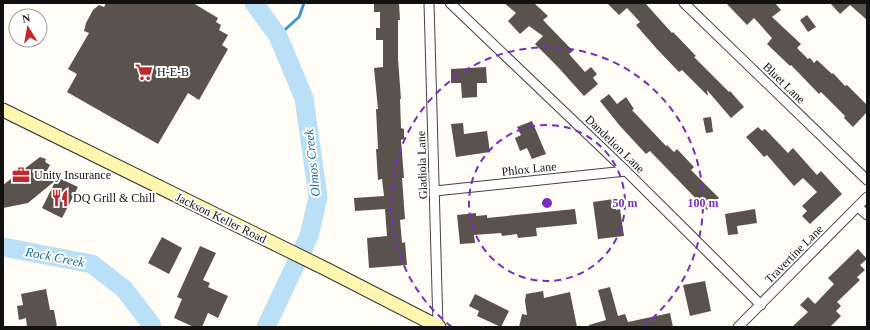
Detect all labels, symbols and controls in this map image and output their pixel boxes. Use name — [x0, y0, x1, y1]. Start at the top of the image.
north arrow — [8, 8, 48, 48]
text: N — [21, 12, 31, 25]
street label: Bluet Lane — [760, 60, 808, 106]
supermarket icon: H-E-B — [134, 62, 154, 82]
place label: H-E-B — [157, 65, 189, 79]
street label: Dandelion Lane — [582, 112, 648, 176]
water label: Olmos Creek — [301, 128, 323, 197]
street label: Gladiola Lane — [414, 131, 430, 199]
street label: Phlox Lane — [501, 159, 557, 179]
office icon: Unity Insurance — [11, 165, 31, 185]
place label: Unity Insurance — [34, 168, 111, 182]
restaurant icon: DQ Grill & Chill — [50, 188, 70, 208]
street label: Jackson Keller Road — [173, 190, 269, 246]
place label: DQ Grill & Chill — [73, 191, 156, 205]
centre of rings — [540, 196, 554, 210]
text: 50 m — [613, 196, 638, 210]
text: 100 m — [688, 196, 719, 210]
street label: Travertine Lane — [762, 222, 826, 286]
water label: Rock Creek — [23, 244, 86, 270]

